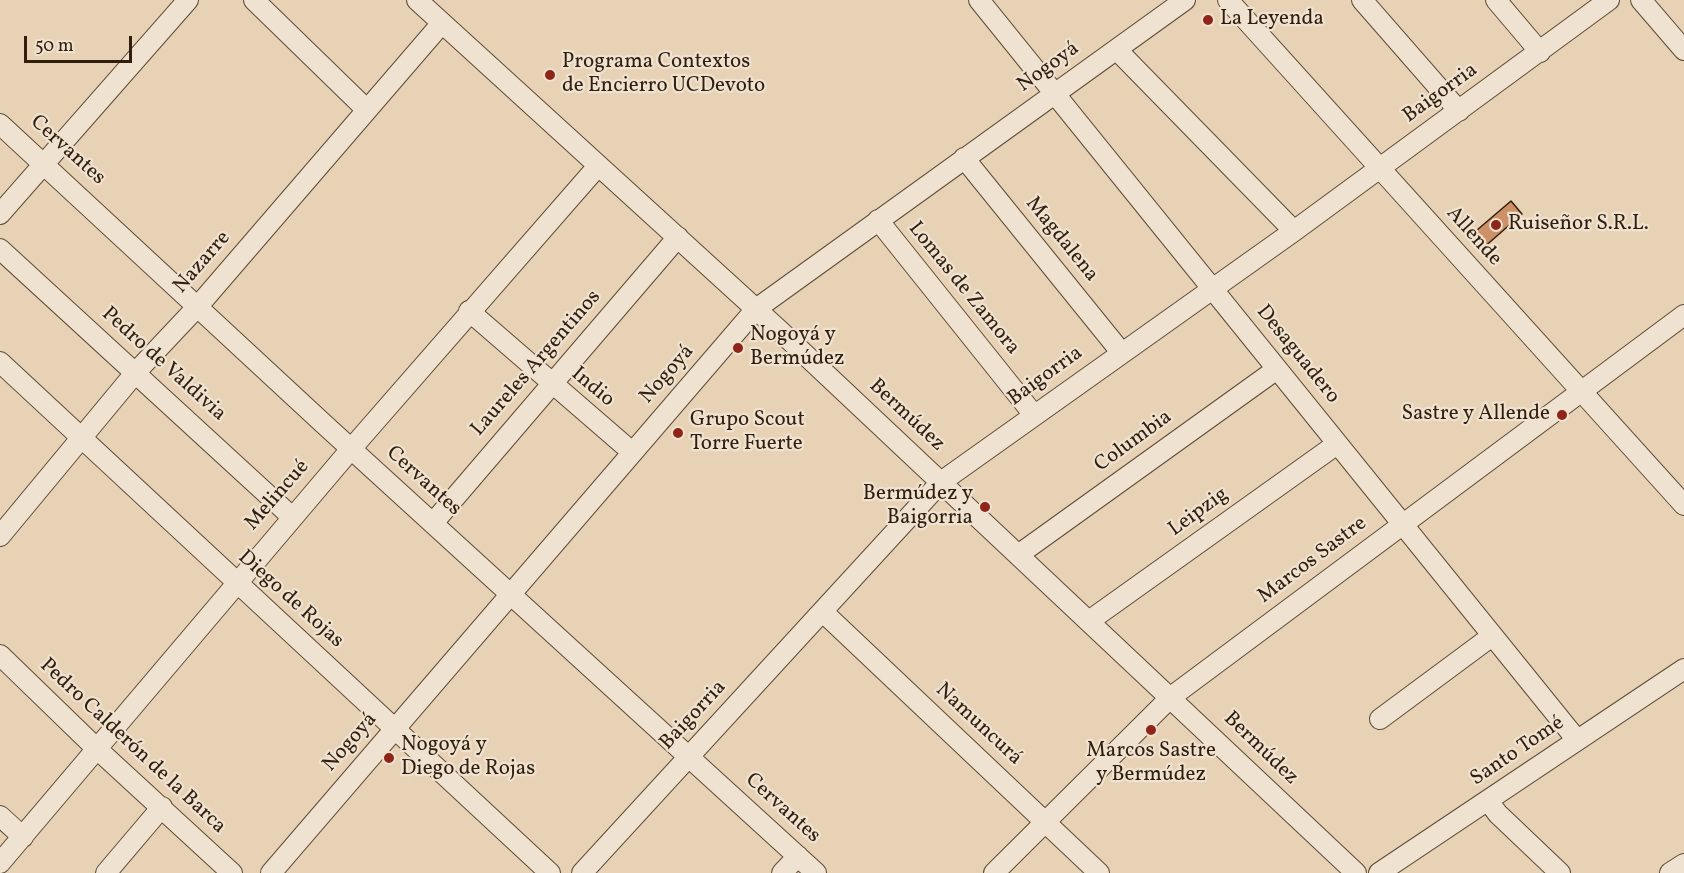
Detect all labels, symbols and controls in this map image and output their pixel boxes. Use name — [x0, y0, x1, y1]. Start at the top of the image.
place label: La Leyenda — [1220, 7, 1324, 33]
marker: La Leyenda — [1201, 13, 1215, 27]
scale bar — [27, 24, 135, 62]
text: 50 m — [35, 34, 74, 59]
street label: Nogoyá — [1013, 37, 1085, 99]
place label: Programa Contextos de Encierro UCDevoto — [562, 50, 765, 100]
street label: Baigorria — [1399, 58, 1483, 130]
marker: Programa Contextos de Encierro UCDevoto — [543, 68, 557, 82]
street label: Cervantes — [24, 111, 110, 191]
street label: Magdalena — [1019, 192, 1103, 288]
street label: Allende — [1440, 202, 1506, 272]
place label: Ruiseñor S.R.L. — [1508, 212, 1649, 238]
street label: Lomas de Zamora — [902, 217, 1024, 361]
marker: Ruiseñor S.R.L. — [1489, 218, 1503, 232]
street label: Nazarre — [169, 227, 237, 299]
street label: Laureles Argentinos — [467, 286, 607, 442]
street label: Desaguadero — [1250, 301, 1344, 409]
street label: Pedro de Valdivia — [95, 302, 231, 428]
place label: Nogoyá y Bermúdez — [750, 323, 845, 373]
street label: Nogoyá — [635, 340, 701, 410]
marker: Nogoyá y Bermúdez — [731, 341, 745, 355]
street label: Baigorria — [1004, 341, 1088, 413]
street label: Indio — [565, 363, 619, 413]
street label: Bermúdez — [863, 375, 949, 457]
place label: Sastre y Allende — [1401, 402, 1550, 428]
street label: Columbia — [1090, 405, 1178, 479]
place label: Grupo Scout Torre Fuerte — [690, 408, 805, 458]
marker: Sastre y Allende — [1555, 408, 1569, 422]
marker: Grupo Scout Torre Fuerte — [671, 426, 685, 440]
street label: Cervantes — [380, 442, 466, 522]
street label: Melincué — [240, 456, 316, 536]
place label: Bermúdez y Baigorria — [863, 482, 973, 532]
street label: Leipzig — [1164, 483, 1234, 543]
marker: Bermúdez y Baigorria — [978, 500, 992, 514]
street label: Marcos Sastre — [1254, 512, 1372, 610]
street label: Diego de Rojas — [232, 546, 348, 654]
street label: Pedro Calderón de la Barca — [34, 654, 230, 840]
street label: Baigorria — [655, 676, 733, 756]
street label: Namuncurá — [929, 678, 1027, 772]
street label: Bermúdez — [1217, 707, 1303, 791]
street label: Nogoyá — [318, 708, 384, 778]
street label: Santo Tomé — [1466, 711, 1570, 793]
marker: Marcos Sastre y Bermúdez — [1144, 723, 1158, 737]
place label: Nogoyá y Diego de Rojas — [401, 733, 535, 783]
place label: Marcos Sastre y Bermúdez — [1086, 739, 1216, 789]
marker: Nogoyá y Diego de Rojas — [382, 751, 396, 765]
street label: Cervantes — [739, 769, 825, 849]

